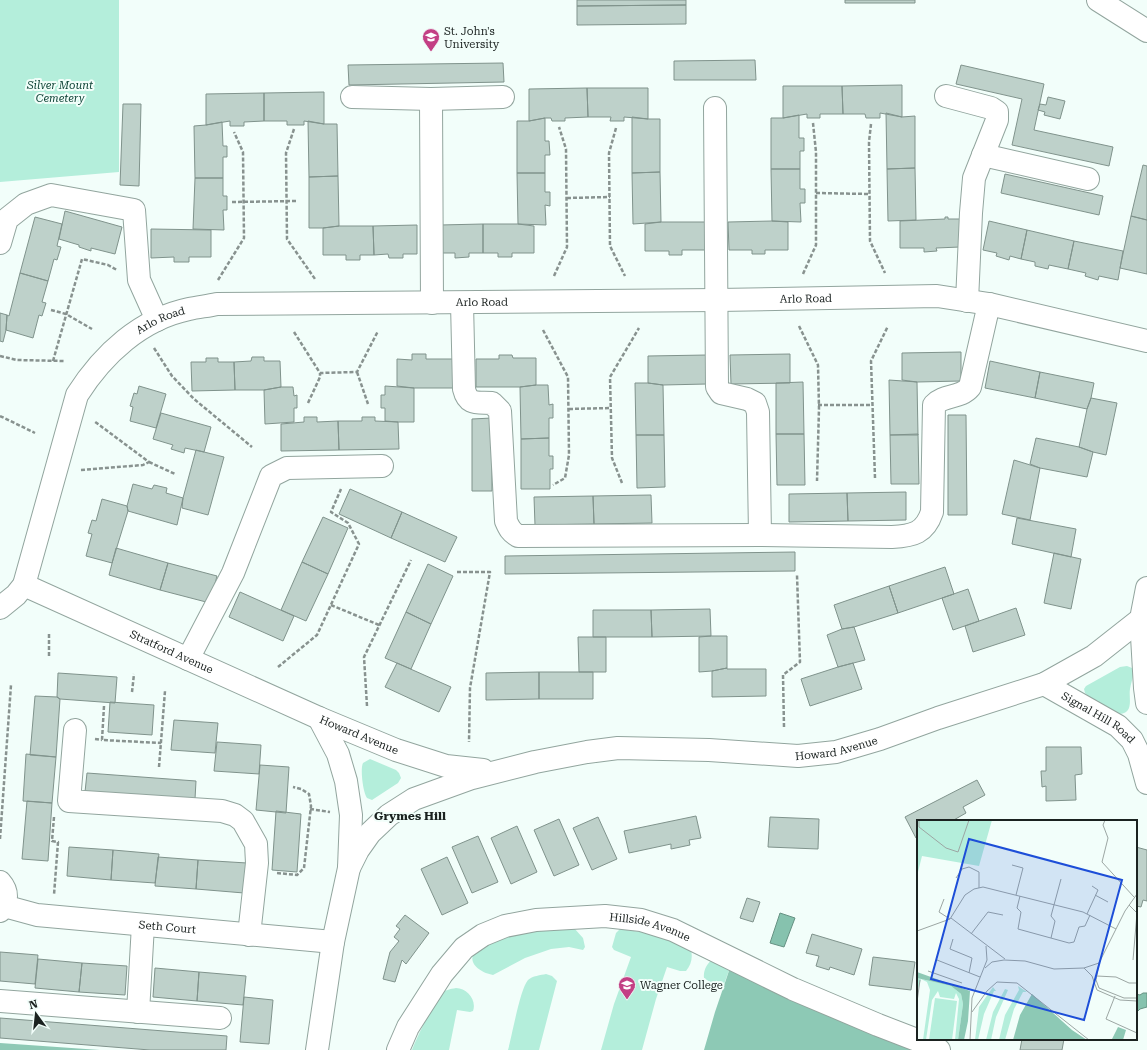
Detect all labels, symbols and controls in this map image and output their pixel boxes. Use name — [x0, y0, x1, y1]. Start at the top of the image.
place label: St. John's University — [444, 25, 500, 51]
school or university icon: St. John's University — [421, 27, 441, 52]
park label: Silver Mount Cemetery — [26, 79, 94, 105]
street label: Arlo Road — [780, 292, 832, 306]
street label: Arlo Road — [456, 296, 508, 309]
street label: Arlo Road — [134, 304, 186, 337]
street label: Stratford Avenue — [128, 628, 215, 676]
street label: Signal Hill Road — [1059, 689, 1137, 746]
street label: Howard Avenue — [317, 713, 400, 757]
street label: Howard Avenue — [794, 734, 879, 763]
district label: Grymes Hill — [374, 809, 446, 823]
inset map — [917, 820, 1137, 1040]
street label: Hillside Avenue — [609, 911, 692, 944]
street label: Seth Court — [138, 918, 196, 936]
school or university icon: Wagner College — [617, 975, 637, 1000]
place label: Wagner College — [640, 979, 723, 992]
north arrow — [16, 994, 56, 1034]
text: N — [28, 997, 40, 1012]

